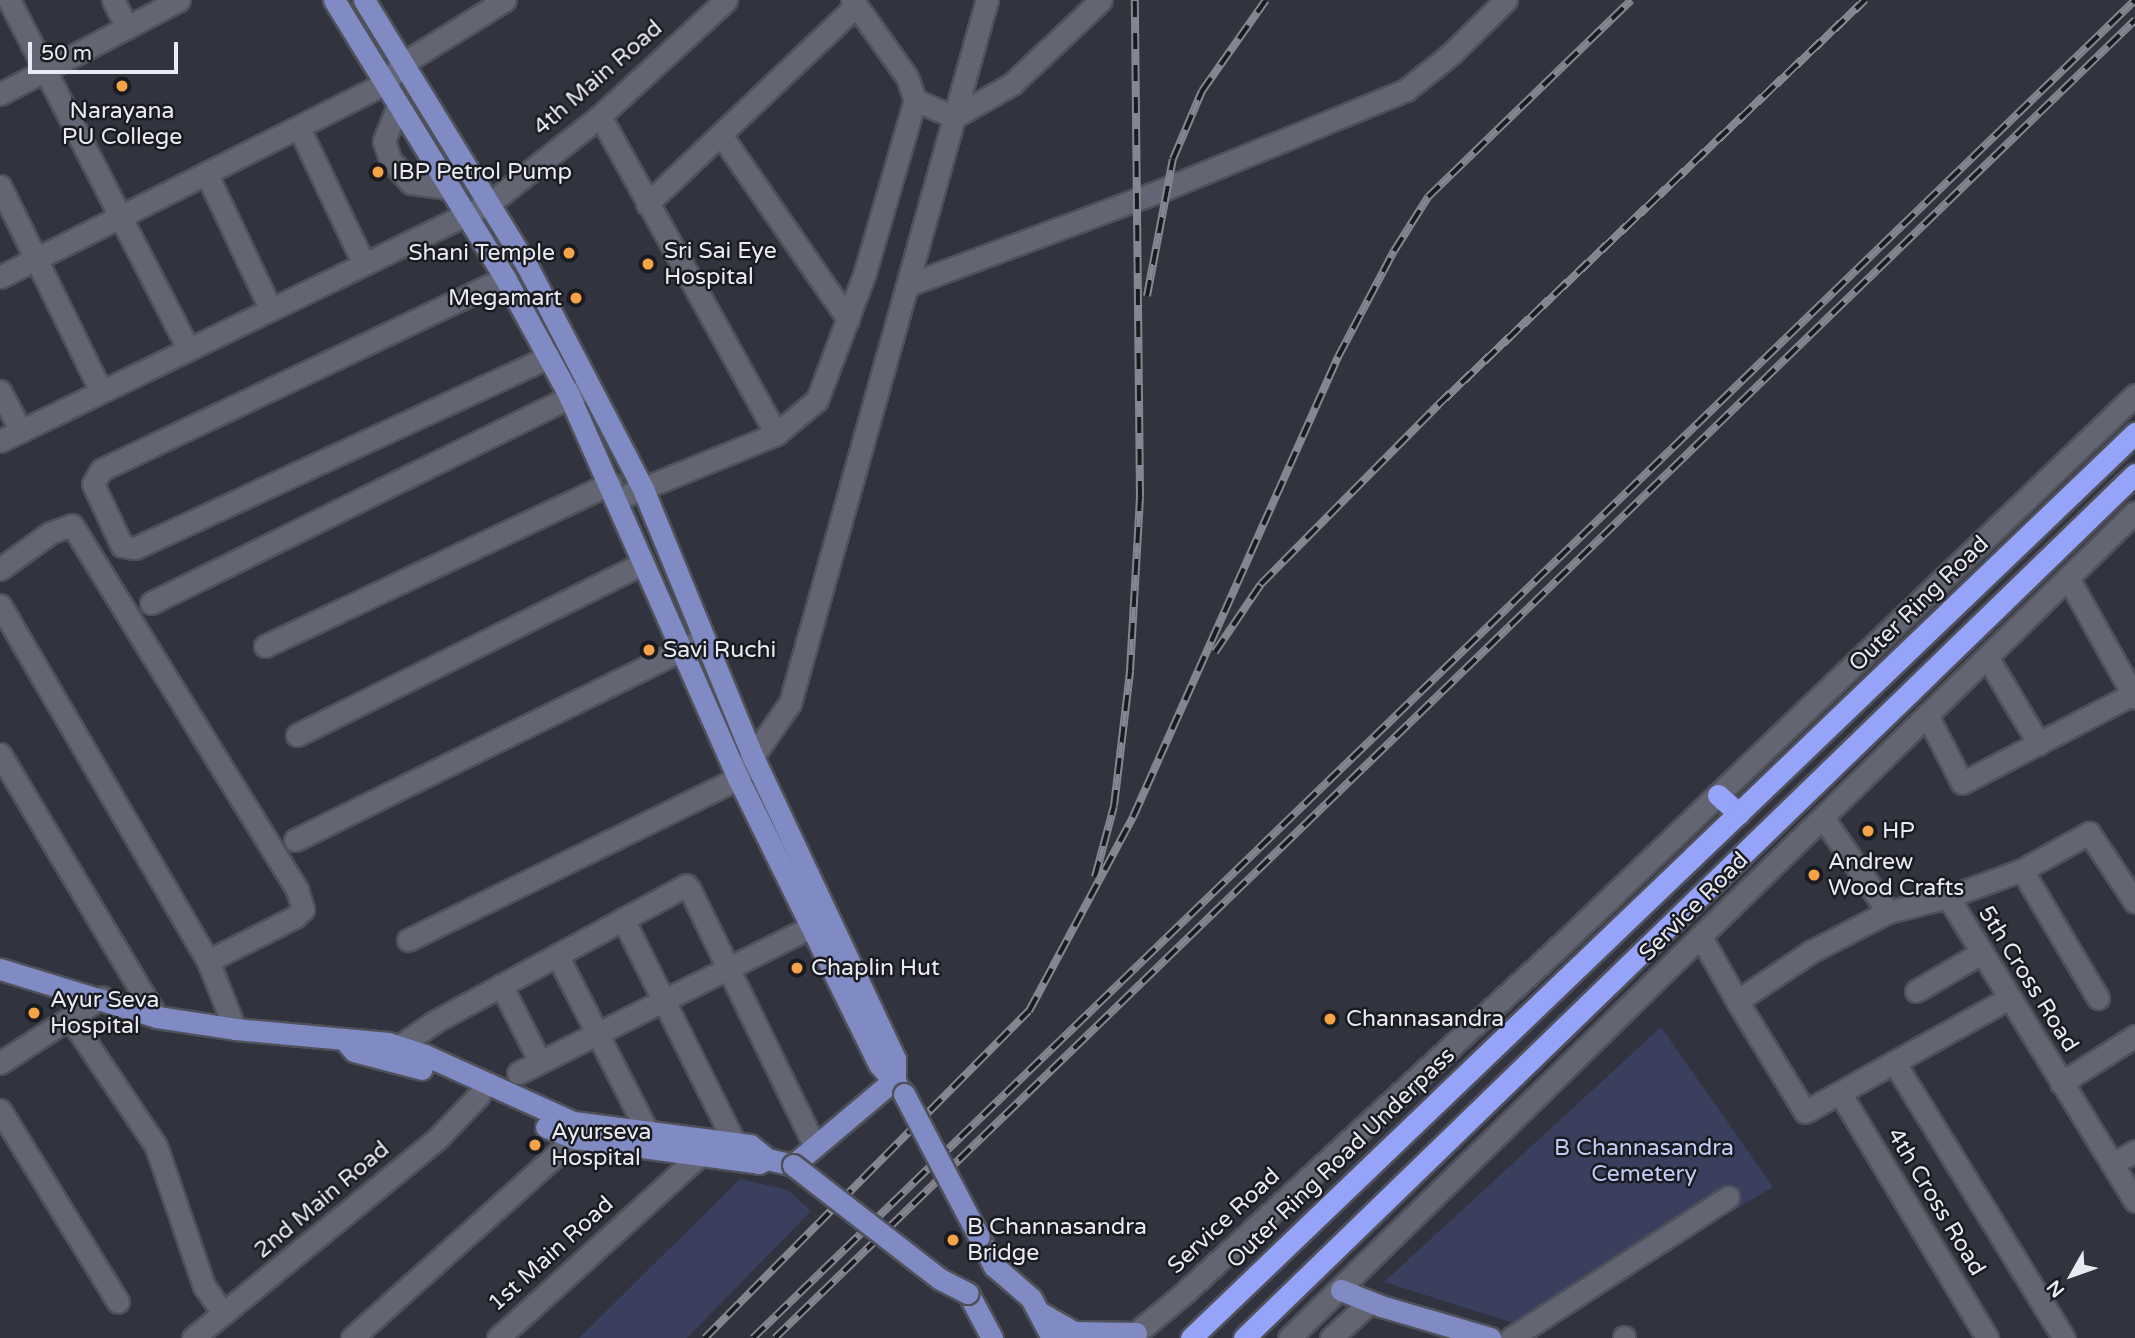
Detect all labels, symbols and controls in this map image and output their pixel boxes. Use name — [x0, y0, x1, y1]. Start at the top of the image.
street label: 4th Main Road — [528, 14, 668, 142]
scale bar — [32, 28, 182, 72]
text: 50 m — [41, 41, 92, 66]
marker: Narayana PU College — [114, 78, 130, 94]
place label: Narayana PU College — [62, 97, 182, 151]
place label: IBP Petrol Pump — [392, 158, 572, 186]
marker: IBP Petrol Pump — [370, 164, 386, 180]
place label: Sri Sai Eye Hospital — [664, 237, 777, 291]
place label: Shani Temple — [408, 239, 555, 267]
marker: Shani Temple — [561, 245, 577, 261]
marker: Sri Sai Eye Hospital — [638, 254, 658, 274]
place label: Megamart — [448, 284, 562, 312]
marker: Megamart — [568, 290, 584, 306]
street label: Outer Ring Road — [1843, 530, 1995, 678]
place label: Savi Ruchi — [663, 636, 776, 664]
marker: Savi Ruchi — [641, 642, 657, 658]
place label: HP — [1882, 817, 1915, 845]
marker: HP — [1860, 823, 1876, 839]
street label: Service Road — [1634, 847, 1754, 967]
place label: Andrew Wood Crafts — [1828, 848, 1964, 902]
marker: Andrew Wood Crafts — [1806, 867, 1822, 883]
street label: 5th Cross Road — [1972, 901, 2084, 1057]
place label: Chaplin Hut — [811, 954, 940, 982]
marker: Chaplin Hut — [789, 960, 805, 976]
place label: Ayur Seva Hospital — [50, 986, 160, 1040]
marker: Ayur Seva Hospital — [24, 1003, 44, 1023]
place label: Channasandra — [1346, 1005, 1504, 1033]
marker: Channasandra — [1320, 1009, 1340, 1029]
street label: Outer Ring Road Underpass — [1221, 1042, 1461, 1274]
place label: Ayurseva Hospital — [551, 1118, 651, 1172]
street label: 4th Cross Road — [1881, 1123, 1991, 1281]
park label: B Channasandra Cemetery — [1554, 1134, 1734, 1188]
marker: Ayurseva Hospital — [525, 1135, 545, 1155]
street label: 2nd Main Road — [249, 1136, 395, 1264]
street label: Service Road — [1162, 1162, 1286, 1280]
street label: 1st Main Road — [483, 1191, 619, 1317]
place label: B Channasandra Bridge — [967, 1213, 1147, 1267]
marker: B Channasandra Bridge — [945, 1232, 961, 1248]
north arrow — [2037, 1240, 2107, 1310]
text: N — [2043, 1276, 2069, 1301]

